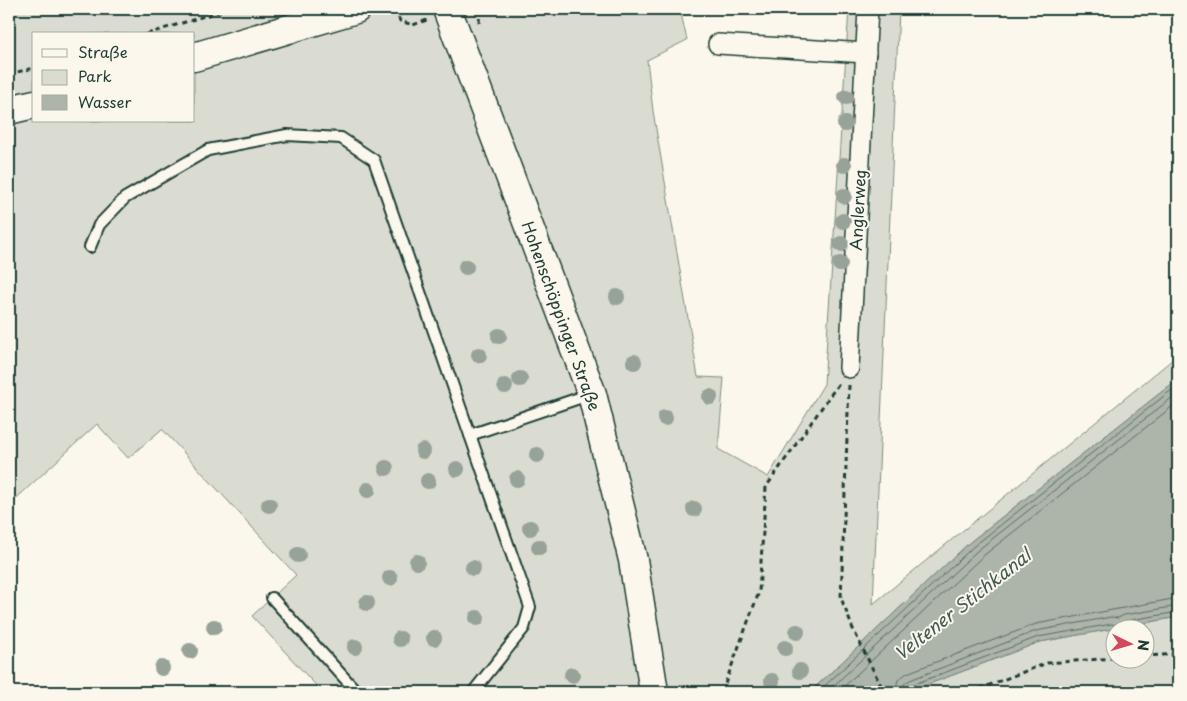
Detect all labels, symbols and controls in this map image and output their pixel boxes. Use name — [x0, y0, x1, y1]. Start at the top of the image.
legend — [32, 32, 195, 122]
text: Straße — [78, 40, 128, 63]
text: Park — [78, 64, 112, 87]
text: Wasser — [78, 90, 131, 113]
street label: Anglerweg — [843, 169, 871, 251]
street label: Hohenschöppinger Straße — [516, 218, 607, 414]
water label: Veltener Stichkanal — [888, 540, 1039, 666]
north arrow — [1104, 618, 1154, 668]
text: N — [1133, 639, 1154, 652]

